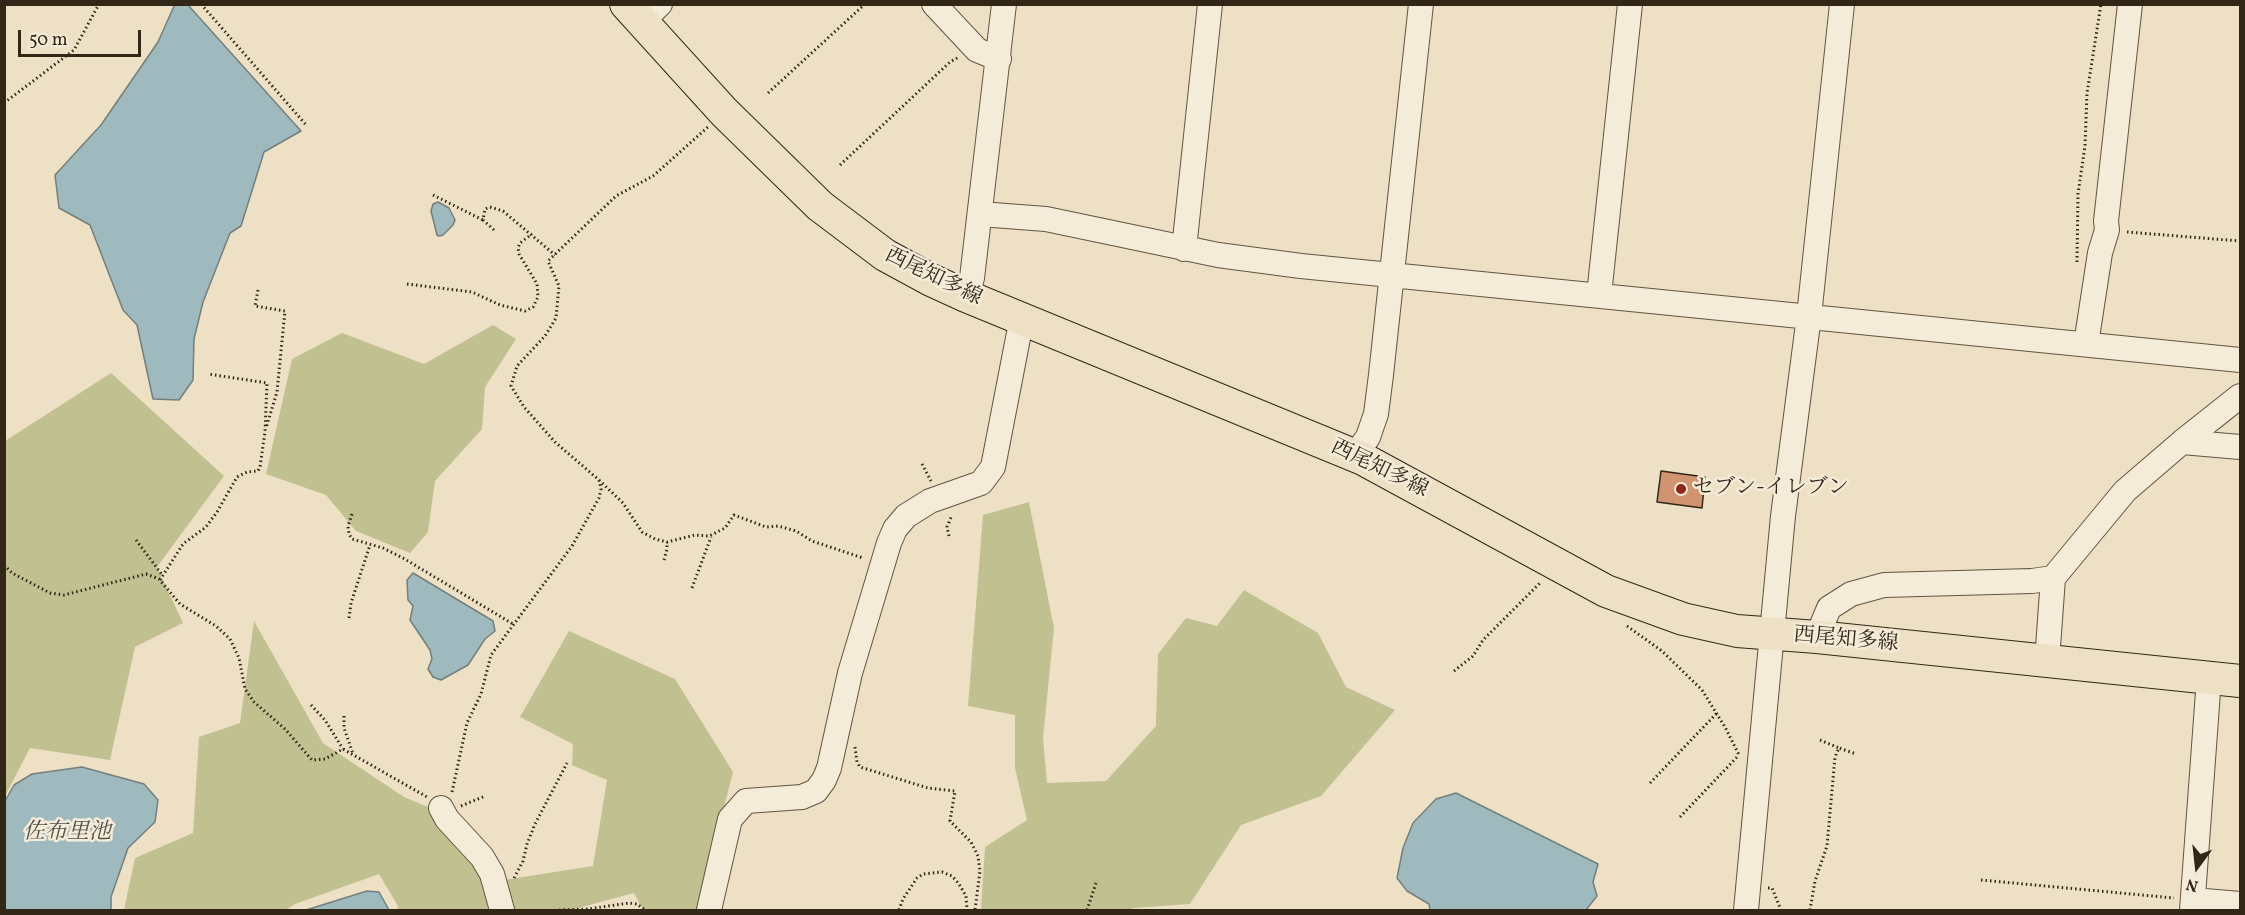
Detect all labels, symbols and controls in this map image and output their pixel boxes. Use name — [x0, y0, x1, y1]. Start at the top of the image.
scale bar — [21, 18, 144, 56]
text: 50 m — [29, 28, 68, 53]
street label: 西尾知多線 — [880, 244, 986, 312]
street label: 西尾知多線 — [1326, 436, 1432, 504]
place label: セブン-イレブン — [1693, 476, 1849, 502]
marker: セブン-イレブン — [1674, 482, 1688, 496]
street label: 西尾知多線 — [1793, 624, 1899, 658]
water label: 佐布里池 — [23, 821, 111, 847]
north arrow — [2167, 837, 2227, 897]
text: N — [2184, 872, 2201, 897]

